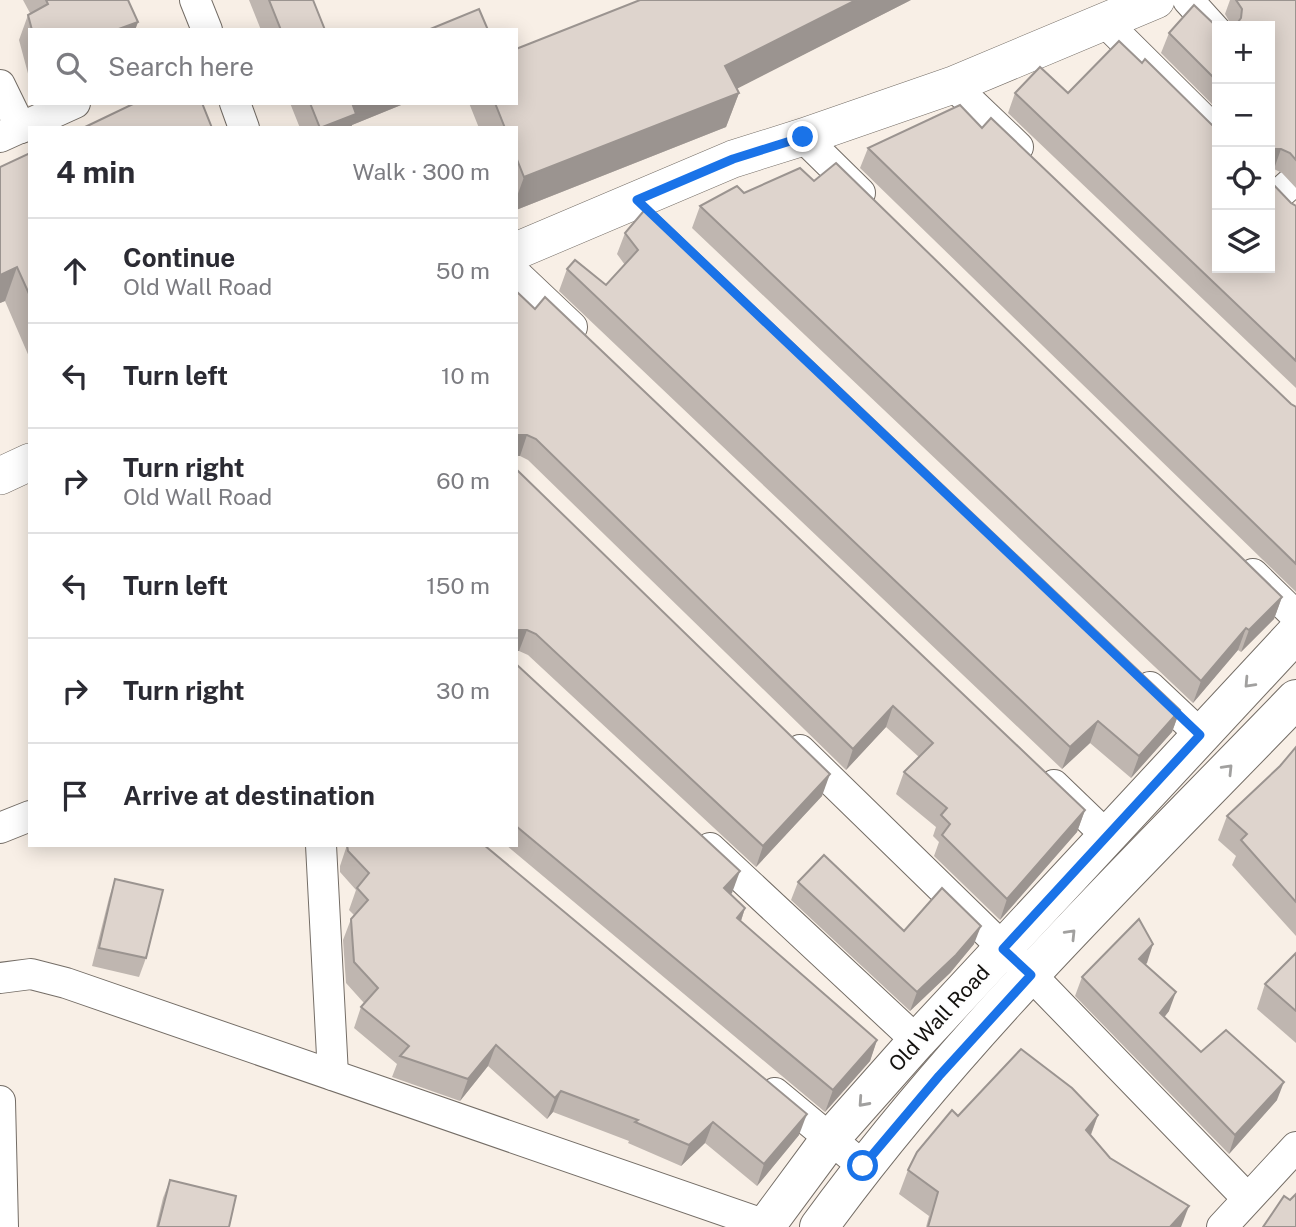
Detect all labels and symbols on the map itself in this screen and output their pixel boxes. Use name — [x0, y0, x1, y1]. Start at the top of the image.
route end — [787, 121, 818, 152]
one-way arrow — [1245, 675, 1258, 688]
one-way arrow — [1220, 765, 1233, 778]
one-way arrow — [1062, 929, 1075, 942]
street label: Old Wall Road — [883, 960, 995, 1076]
one-way arrow — [858, 1094, 871, 1107]
route start — [847, 1150, 878, 1181]

